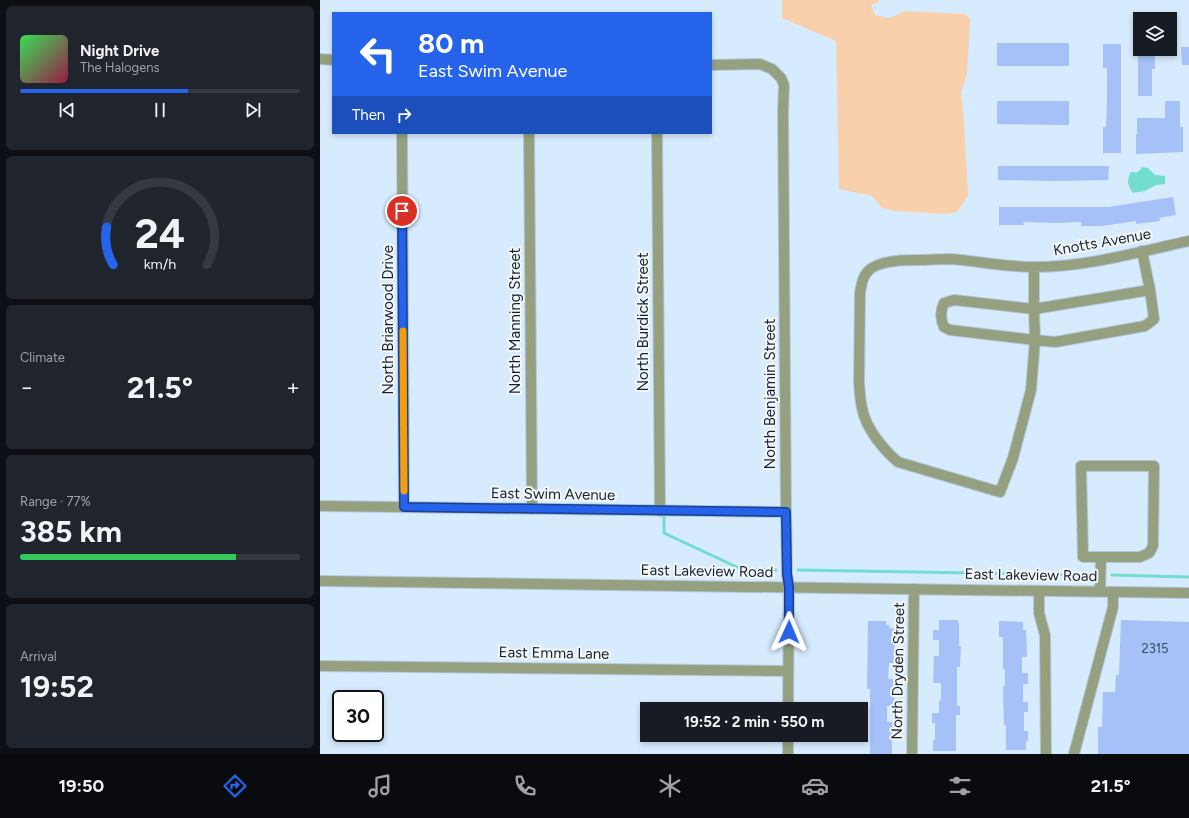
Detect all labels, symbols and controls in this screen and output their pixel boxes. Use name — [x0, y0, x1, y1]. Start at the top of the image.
map controls — [1133, 12, 1177, 56]
button: layers — [1133, 12, 1177, 56]
text: 80 m — [418, 26, 484, 60]
icon: left — [352, 28, 404, 80]
text: Night Drive — [80, 42, 159, 60]
text: The Halogens — [80, 60, 160, 75]
text: East Swim Avenue — [418, 60, 567, 82]
icon: previous — [56, 99, 78, 121]
icon: pause — [149, 99, 171, 121]
icon: next — [242, 99, 264, 121]
icon: right — [393, 104, 415, 126]
text: Then — [352, 106, 385, 124]
pin — [385, 194, 419, 228]
icon: arrive — [391, 200, 413, 222]
text: 24 — [135, 208, 185, 258]
street label: Knotts Avenue — [1052, 225, 1152, 259]
street label: North Briarwood Drive — [379, 245, 397, 395]
street label: North Manning Street — [506, 247, 524, 394]
street label: North Burdick Street — [634, 252, 652, 392]
text: km/h — [144, 255, 176, 273]
street label: North Benjamin Street — [761, 318, 779, 469]
text: Climate — [20, 350, 65, 365]
text: 21.5° — [127, 369, 193, 406]
text: − — [20, 374, 34, 401]
text: + — [286, 374, 300, 401]
street label: East Swim Avenue — [491, 484, 615, 504]
text: Range · 77% — [20, 494, 91, 509]
text: 385 km — [20, 513, 122, 550]
street label: East Lakeview Road — [640, 561, 774, 581]
street label: East Lakeview Road — [964, 565, 1098, 585]
street label: North Dryden Street — [888, 602, 908, 740]
position arrow — [768, 611, 810, 653]
house number: 2315 — [1141, 641, 1169, 656]
street label: East Emma Lane — [499, 643, 609, 663]
text: Arrival — [20, 649, 57, 664]
text: 19:52 — [20, 668, 94, 705]
speed limit sign: 30 — [332, 690, 384, 742]
text: 19:52 · 2 min · 550 m — [684, 713, 824, 731]
icon: directions — [221, 772, 249, 800]
icon: music — [366, 772, 394, 800]
icon: phone — [511, 772, 539, 800]
icon: climate — [656, 772, 684, 800]
icon: car — [801, 772, 829, 800]
icon: filters — [946, 772, 974, 800]
text: 19:50 — [58, 775, 104, 797]
text: 21.5° — [1091, 775, 1130, 797]

